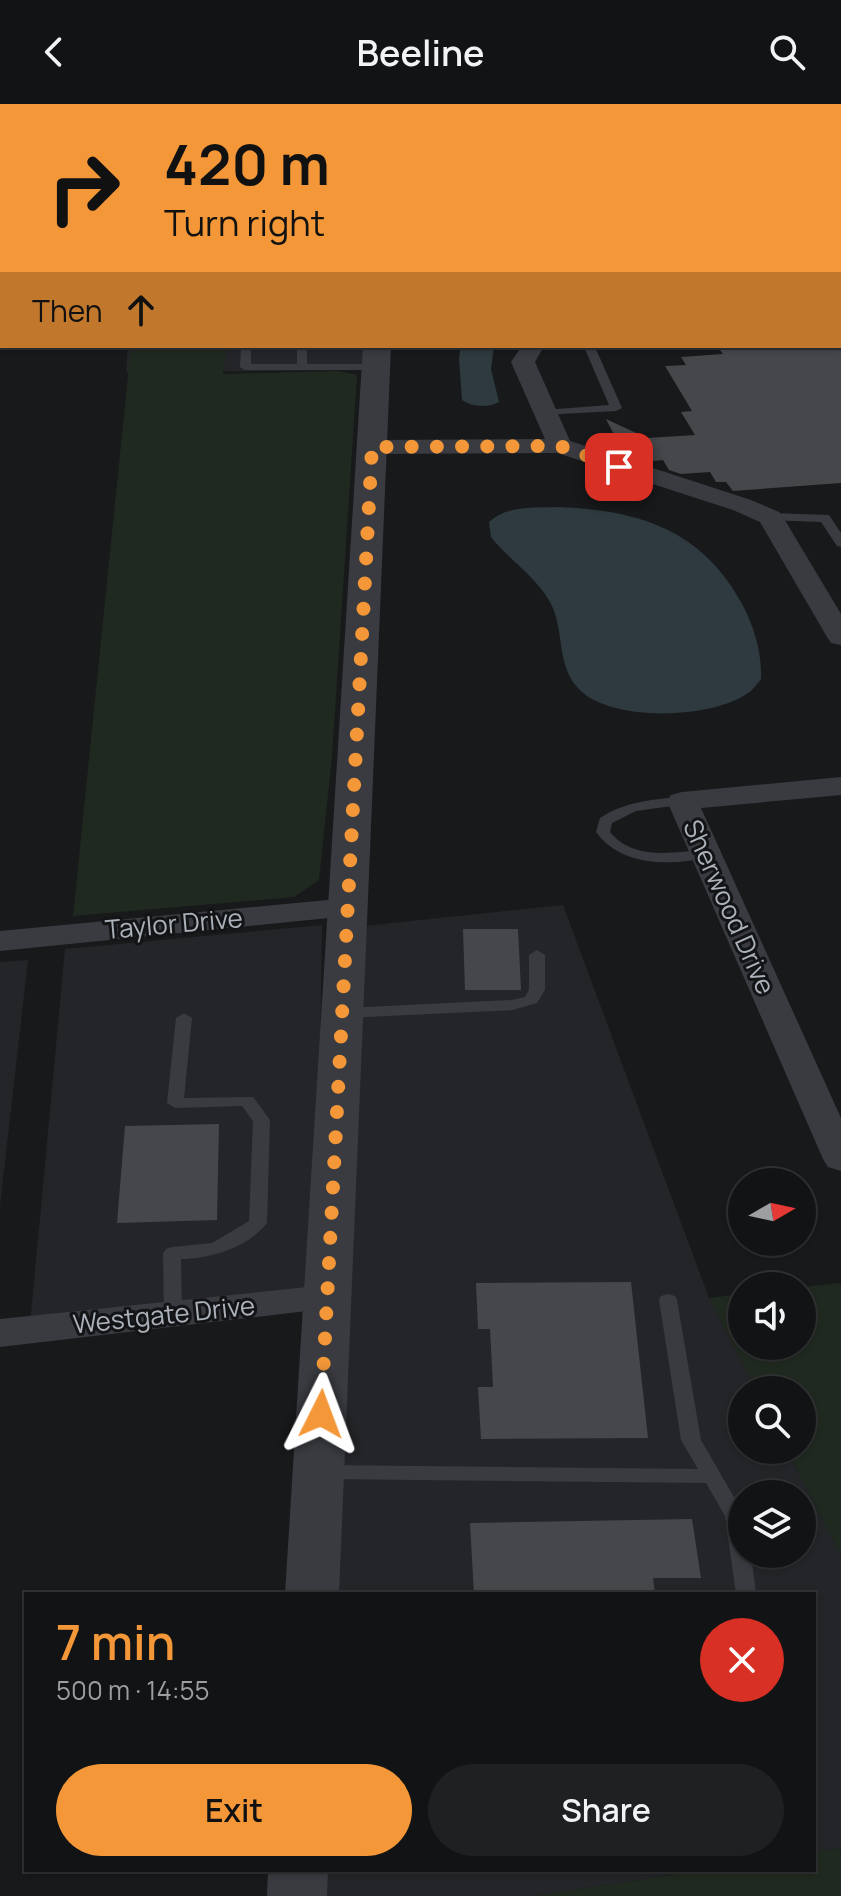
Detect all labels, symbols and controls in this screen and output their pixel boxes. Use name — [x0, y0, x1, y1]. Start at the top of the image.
text: Beeline — [357, 28, 484, 77]
icon: back — [32, 30, 76, 74]
icon: search — [765, 30, 809, 74]
text: 420 m — [164, 125, 330, 202]
icon: right — [32, 136, 136, 240]
text: Turn right — [164, 198, 325, 247]
icon: ahead — [119, 288, 163, 332]
text: Then — [32, 290, 103, 331]
pin — [585, 433, 653, 501]
icon: arrive — [597, 445, 641, 489]
street label: Sherwood Drive — [675, 814, 785, 1000]
street label: Taylor Drive — [104, 899, 244, 947]
north arrow — [728, 1168, 816, 1256]
map controls — [728, 1168, 816, 1568]
button: sound — [728, 1272, 816, 1360]
street label: Westgate Drive — [71, 1287, 257, 1341]
position arrow — [279, 1372, 363, 1456]
button: search — [728, 1376, 816, 1464]
button: layers — [728, 1480, 816, 1568]
text: 7 min — [56, 1609, 175, 1674]
button: close — [700, 1618, 784, 1702]
text: 500 m · 14:55 — [56, 1672, 210, 1708]
button: Exit — [56, 1764, 412, 1856]
button: Share — [428, 1764, 784, 1856]

